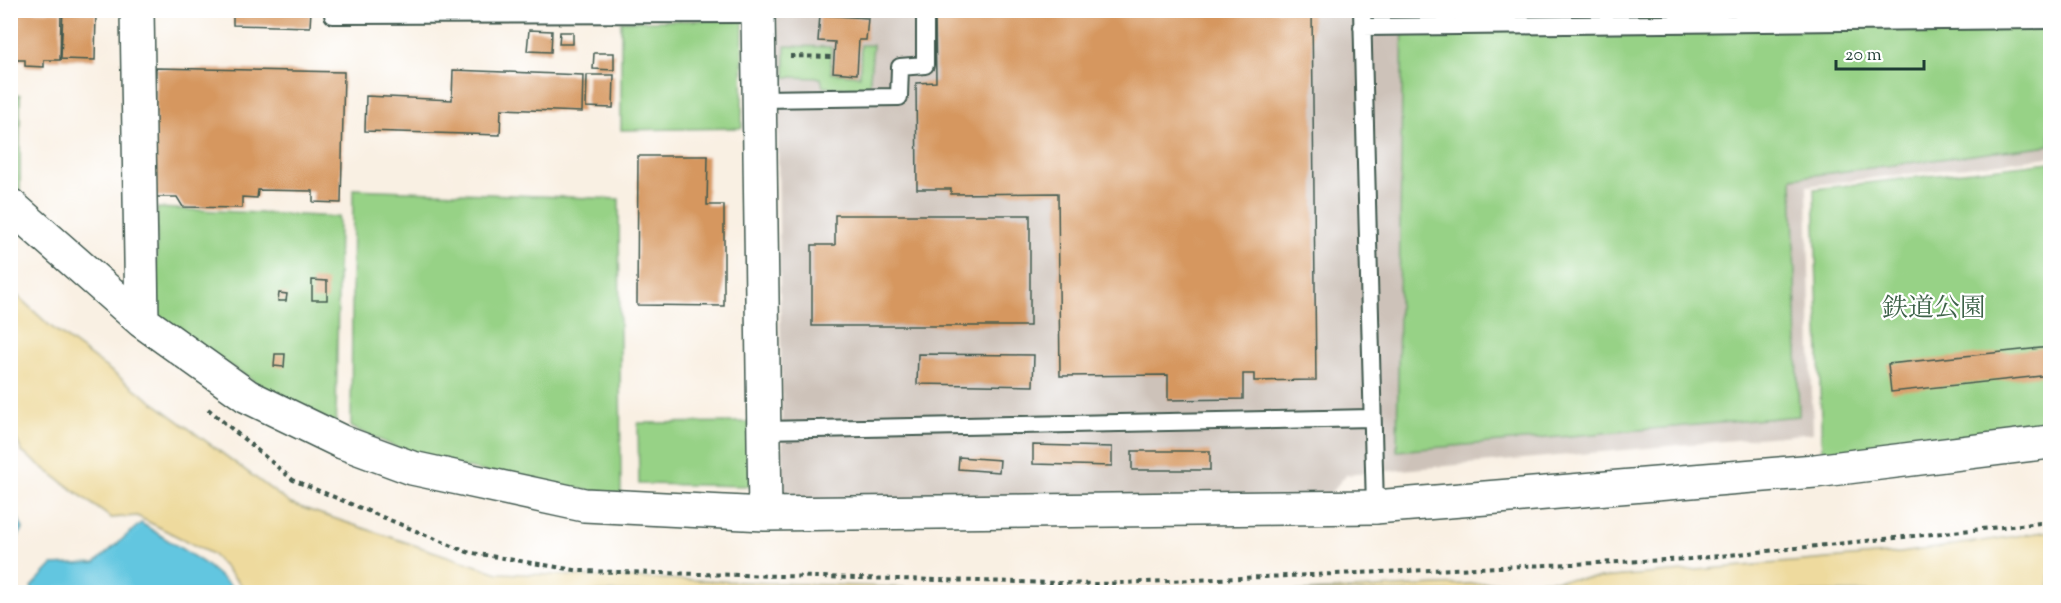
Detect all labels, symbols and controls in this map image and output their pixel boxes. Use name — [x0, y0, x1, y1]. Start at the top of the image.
scale bar — [1836, 33, 1924, 71]
text: 20 m — [1845, 43, 1882, 69]
park label: 鉄道公園 — [1882, 291, 1986, 328]

